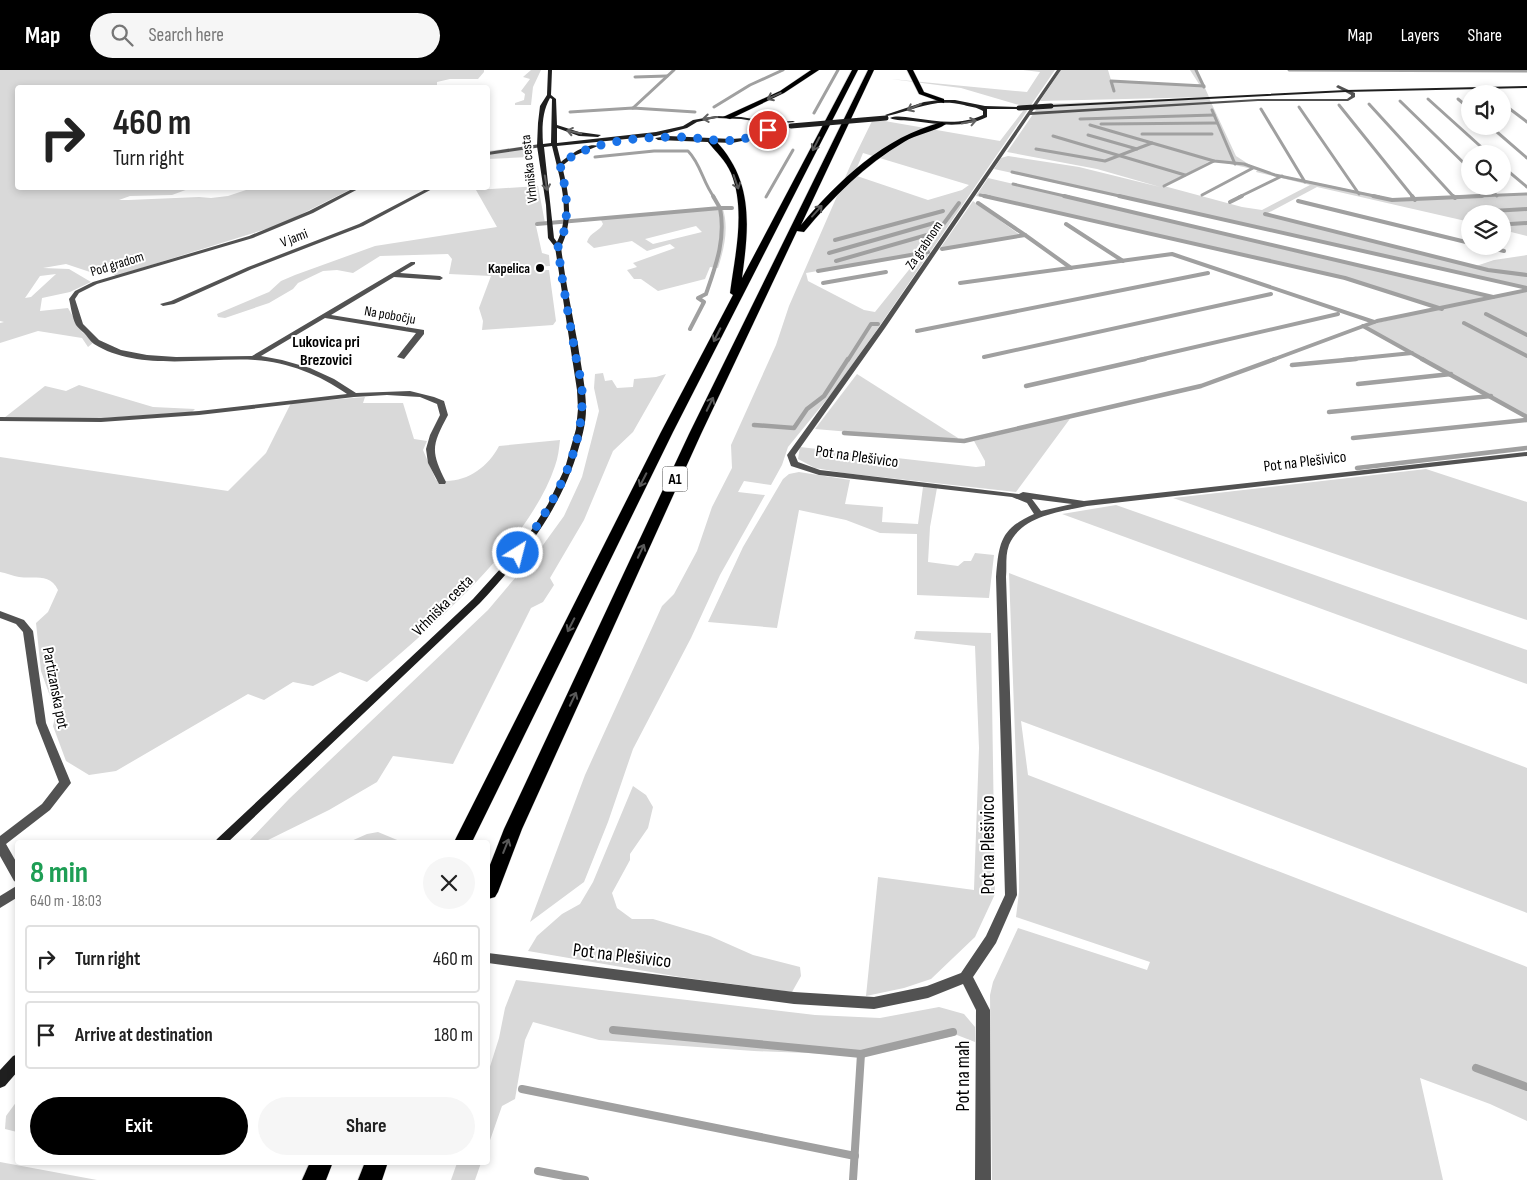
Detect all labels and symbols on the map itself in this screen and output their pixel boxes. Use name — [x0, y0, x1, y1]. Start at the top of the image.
one-way arrow — [767, 91, 782, 101]
one-way arrow — [907, 102, 922, 112]
pin — [747, 109, 789, 151]
one-way arrow — [702, 113, 718, 123]
one-way arrow — [961, 117, 977, 126]
one-way arrow — [566, 127, 582, 137]
street label: Vrhniška cesta — [517, 134, 541, 204]
one-way arrow — [811, 137, 821, 152]
one-way arrow — [732, 174, 742, 190]
one-way arrow — [541, 175, 551, 191]
one-way arrow — [811, 205, 823, 217]
street label: Za grabnom — [902, 218, 946, 272]
street label: V jami — [278, 225, 310, 251]
street label: Pod gradom — [88, 248, 146, 280]
place label: Kapelica — [488, 260, 530, 277]
marker: Kapelica — [534, 262, 546, 274]
street label: Na pobočju — [363, 302, 417, 328]
one-way arrow — [712, 328, 722, 343]
district label: Lukovica pri Brezovici — [292, 333, 360, 370]
one-way arrow — [706, 397, 715, 412]
street label: Pot na Plešivico — [814, 442, 900, 472]
street label: Pot na Plešivico — [1262, 447, 1348, 477]
road number: A1 — [662, 466, 688, 492]
one-way arrow — [638, 472, 647, 487]
position arrow — [491, 526, 543, 578]
one-way arrow — [637, 544, 647, 559]
street label: Vrhniška cesta — [409, 572, 477, 640]
one-way arrow — [566, 618, 576, 633]
street label: Partizanska pot — [38, 646, 72, 731]
one-way arrow — [569, 692, 579, 707]
street label: Pot na Plešivico — [977, 795, 1000, 895]
one-way arrow — [502, 839, 511, 855]
street label: Pot na Plešivico — [571, 939, 673, 973]
street label: Pot na mah — [952, 1041, 975, 1111]

